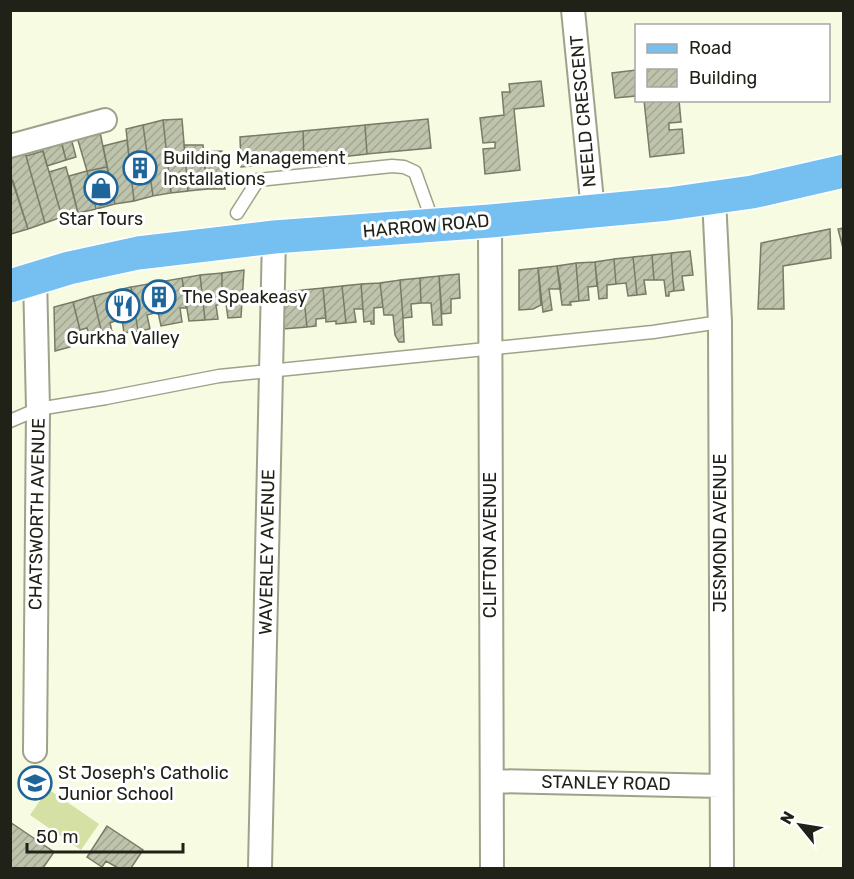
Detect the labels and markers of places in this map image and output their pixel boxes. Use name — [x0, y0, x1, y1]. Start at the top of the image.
place label: Building Management Installations — [163, 147, 346, 190]
building icon: Building Management Installations — [122, 150, 158, 186]
shop icon: Star Tours — [83, 170, 119, 206]
place label: Star Tours — [59, 208, 143, 230]
building icon: The Speakeasy — [141, 279, 177, 315]
place label: The Speakeasy — [182, 286, 307, 308]
restaurant icon: Gurkha Valley — [105, 288, 141, 324]
place label: Gurkha Valley — [66, 327, 180, 349]
place label: St Joseph's Catholic Junior School — [58, 762, 229, 805]
school or university icon: St Joseph's Catholic Junior School — [17, 765, 53, 801]

